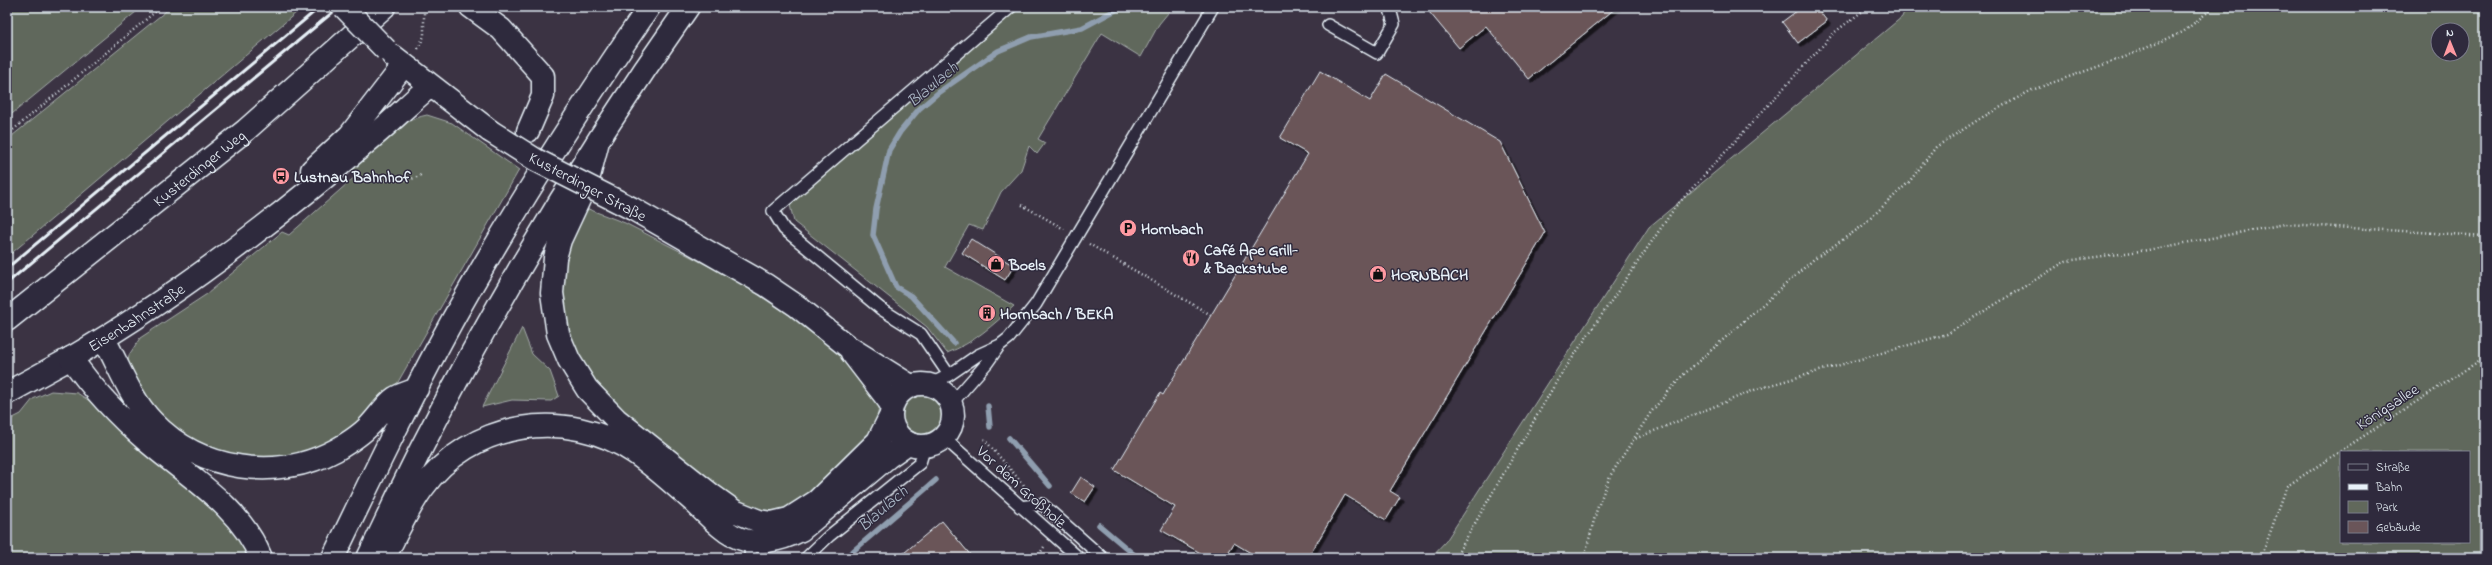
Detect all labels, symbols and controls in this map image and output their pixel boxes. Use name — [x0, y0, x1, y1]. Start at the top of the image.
north arrow — [2430, 22, 2470, 62]
text: N — [2446, 25, 2454, 41]
water label: Blaulach — [902, 56, 965, 114]
street label: Kusterdinger Weg — [149, 125, 252, 213]
street label: Kusterdinger Straße — [524, 147, 651, 229]
bus stop icon: Lustnau Bahnhof — [271, 166, 291, 186]
place label: Lustnau Bahnhof — [294, 166, 411, 190]
parking icon: Hornbach — [1118, 218, 1138, 238]
place label: Hornbach — [1141, 218, 1204, 242]
place label: Café Ape Grill- & Backstube — [1203, 239, 1298, 281]
restaurant icon: Café Ape Grill- & Backstube — [1181, 248, 1201, 268]
shop icon: Boels — [986, 254, 1006, 274]
place label: Boels — [1008, 254, 1046, 278]
shop icon: HORNBACH — [1368, 264, 1388, 284]
place label: HORNBACH — [1391, 264, 1468, 288]
street label: Eisenbahnstraße — [84, 278, 191, 359]
building icon: Hornbach / BEKA — [977, 303, 997, 323]
place label: Hornbach / BEKA — [1000, 303, 1113, 327]
street label: Königsallee — [2352, 378, 2425, 437]
street label: Vor dem Großholz — [970, 440, 1071, 535]
legend — [2340, 451, 2470, 543]
text: Straße — [2376, 459, 2410, 477]
water label: Blaulach — [852, 479, 914, 538]
text: Bahn — [2375, 479, 2402, 497]
text: Park — [2376, 499, 2398, 517]
text: Gebäude — [2376, 519, 2421, 537]

